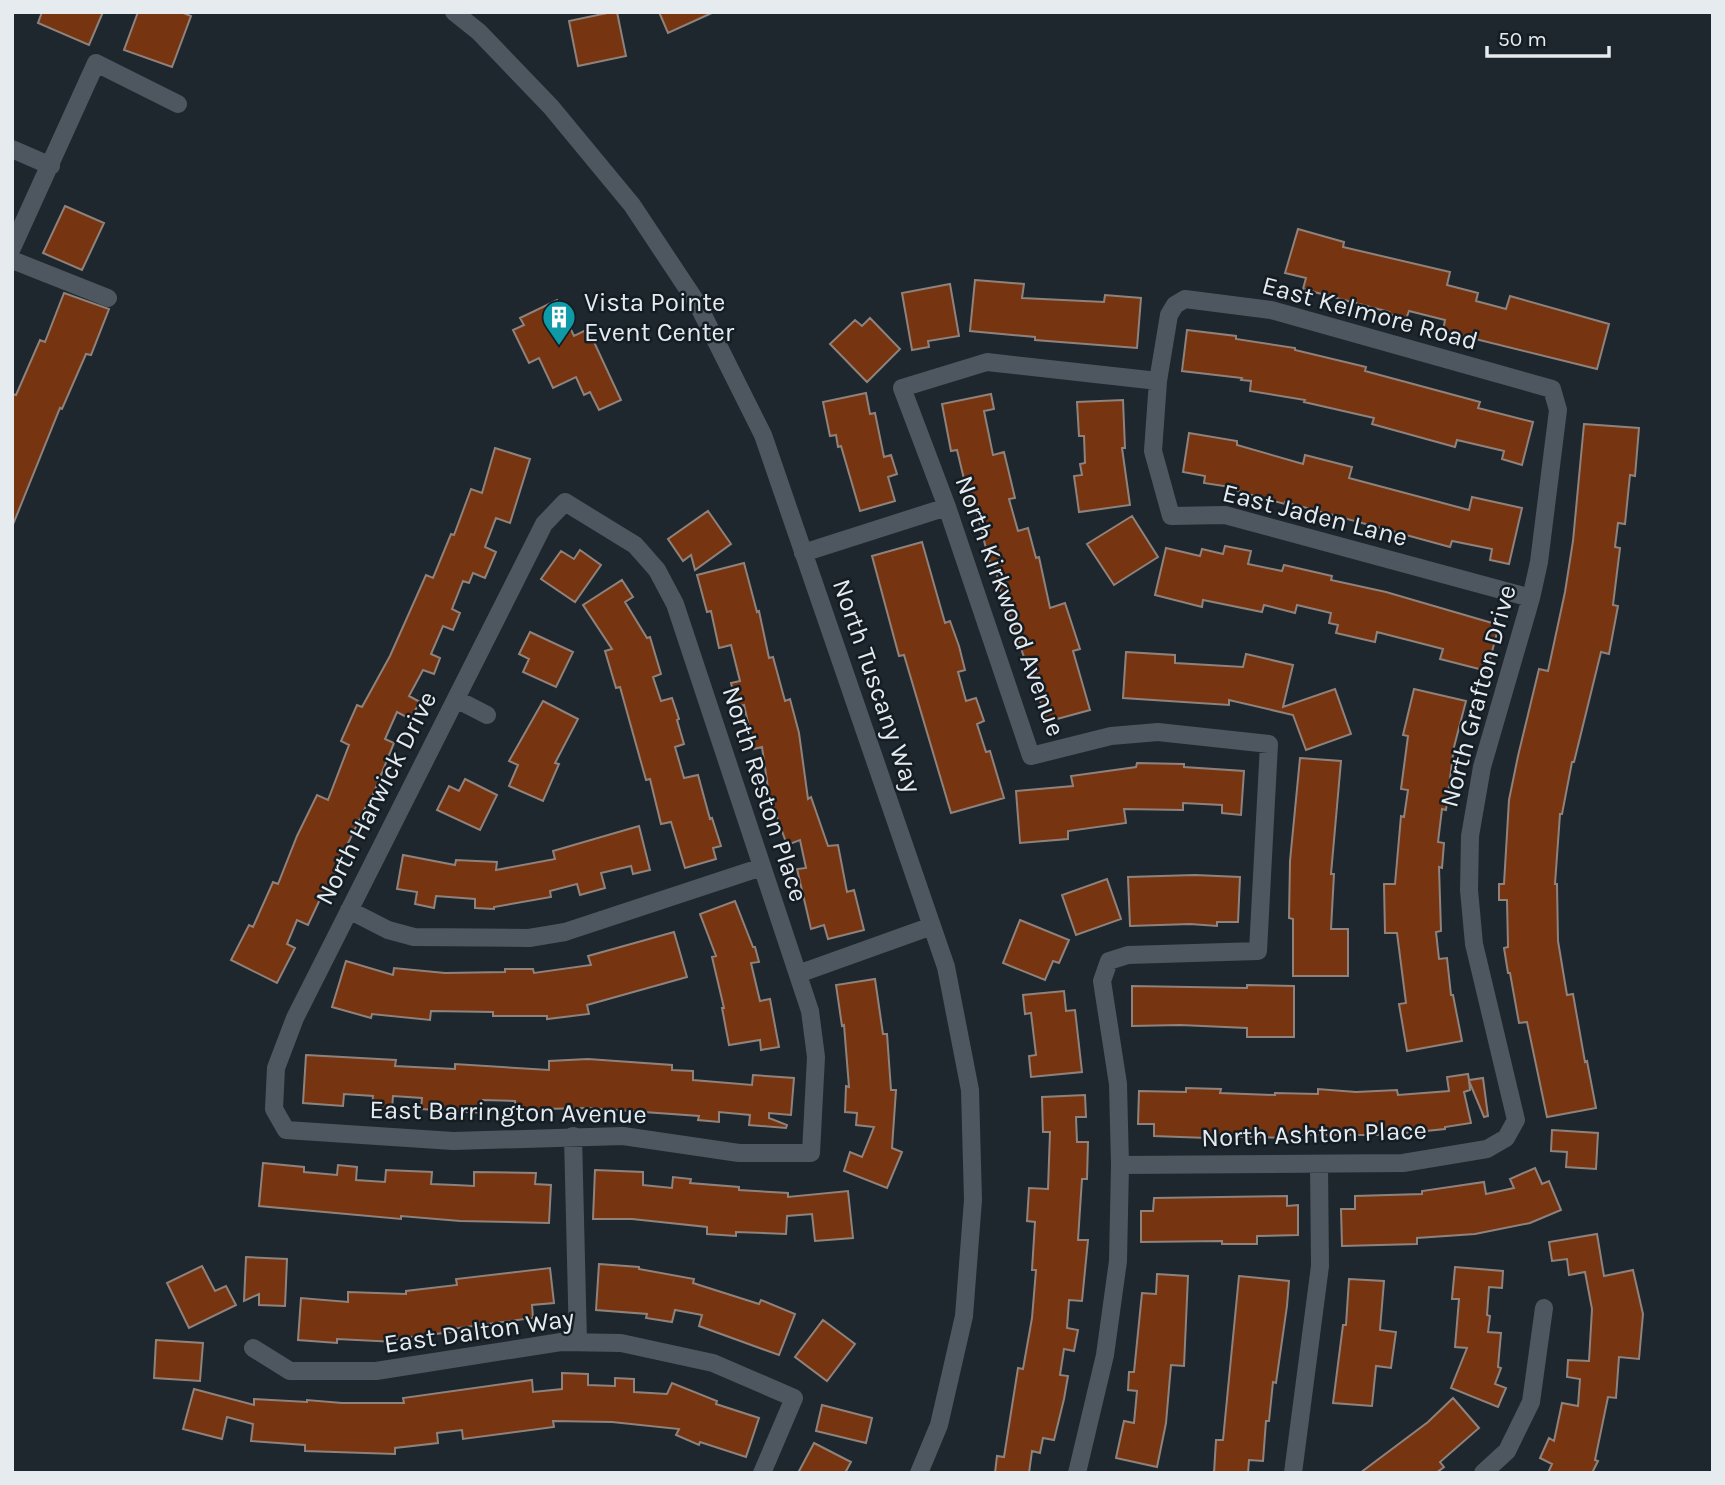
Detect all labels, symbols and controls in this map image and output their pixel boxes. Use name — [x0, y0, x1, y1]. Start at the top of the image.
scale bar — [1487, 14, 1610, 58]
text: 50 m — [1498, 27, 1547, 51]
street label: East Kelmore Road — [1259, 269, 1481, 357]
place label: Vista Pointe Event Center — [584, 287, 735, 348]
building icon: Vista Pointe Event Center — [540, 298, 578, 347]
street label: North Kirkwood Avenue — [948, 471, 1072, 741]
street label: East Jaden Lane — [1219, 477, 1411, 553]
street label: North Tuscany Way — [826, 575, 928, 797]
street label: North Grafton Drive — [1433, 581, 1523, 811]
street label: North Reston Place — [716, 682, 814, 906]
street label: North Harwick Drive — [309, 686, 443, 910]
street label: East Barrington Avenue — [369, 1094, 647, 1130]
street label: North Ashton Place — [1201, 1115, 1427, 1153]
street label: East Dalton Way — [382, 1302, 576, 1360]

